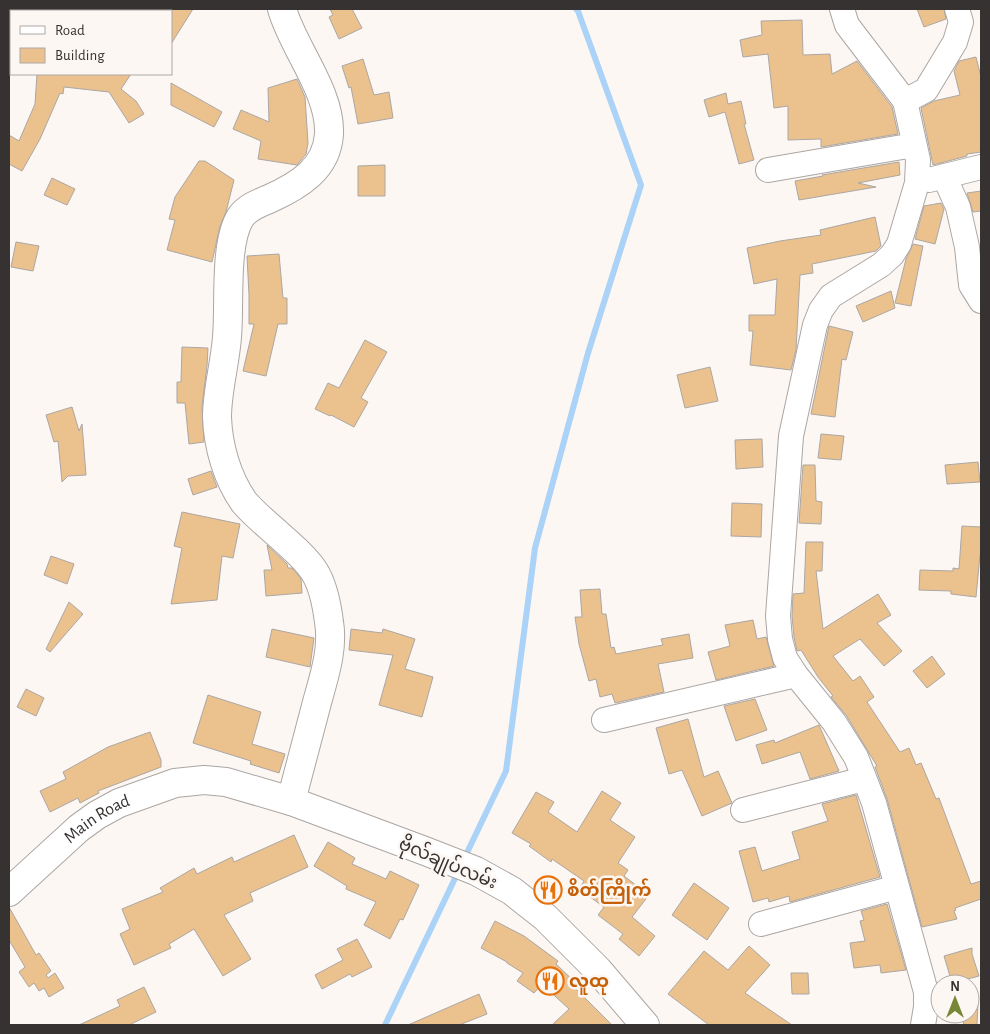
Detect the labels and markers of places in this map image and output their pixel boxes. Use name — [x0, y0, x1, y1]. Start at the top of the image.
restaurant icon: စိတ်ကြိုက် — [533, 875, 563, 905]
place label: စိတ်ကြိုက် — [567, 878, 652, 904]
restaurant icon: လူထု — [535, 966, 565, 996]
place label: လူထု — [569, 973, 609, 995]

